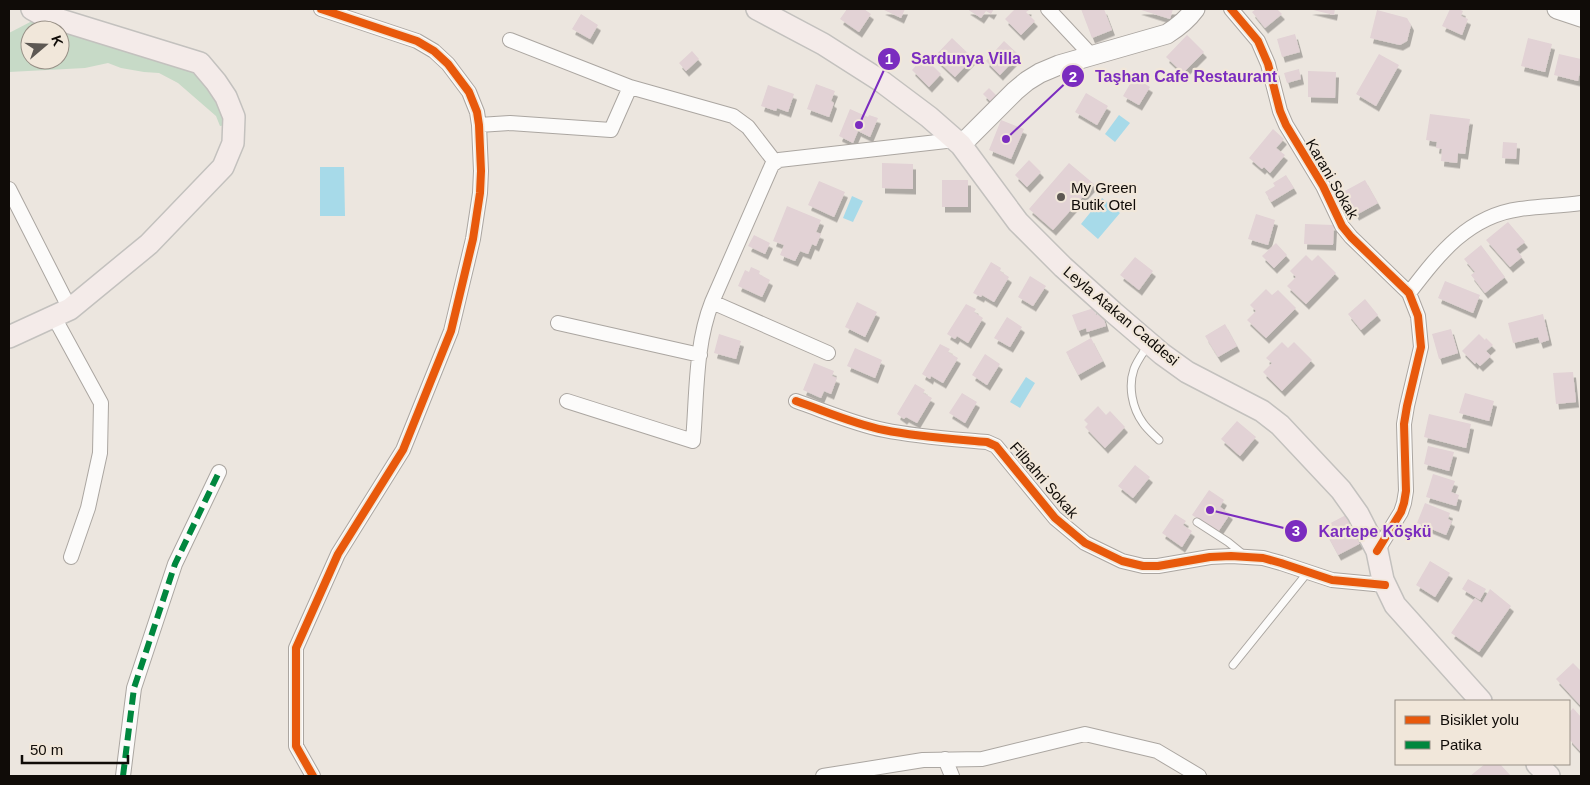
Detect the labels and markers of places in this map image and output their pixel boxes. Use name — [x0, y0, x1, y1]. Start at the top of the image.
callout: Sardunya Villa — [876, 43, 1031, 74]
callout: Taşhan Cafe Restaurant — [1060, 61, 1287, 92]
place label: My Green Butik Otel — [1071, 179, 1137, 213]
marker: My Green Butik Otel — [1055, 191, 1067, 203]
callout: Kartepe Köşkü — [1283, 515, 1441, 546]

